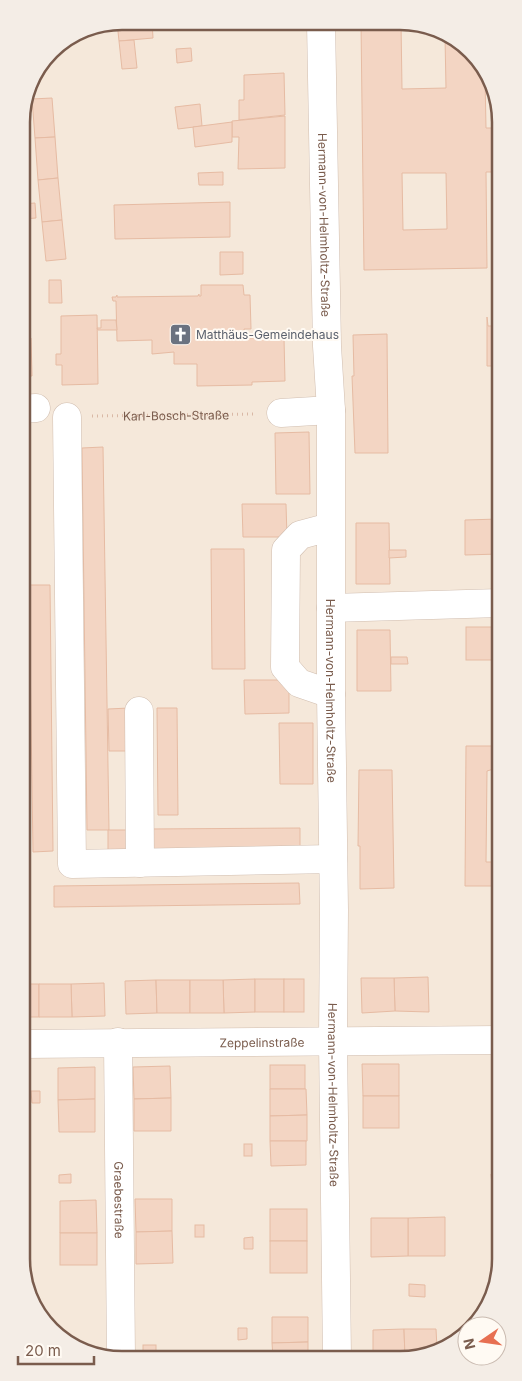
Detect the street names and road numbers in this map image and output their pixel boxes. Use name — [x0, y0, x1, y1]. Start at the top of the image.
street label: Hermann-von-Helmholtz-Straße — [316, 133, 334, 317]
street label: Karl-Bosch-Straße — [123, 407, 229, 423]
street label: Hermann-von-Helmholtz-Straße — [323, 599, 340, 783]
street label: Hermann-von-Helmholtz-Straße — [325, 1003, 342, 1187]
street label: Zeppelinstraße — [219, 1034, 305, 1050]
street label: Graebestraße — [112, 1161, 127, 1239]

